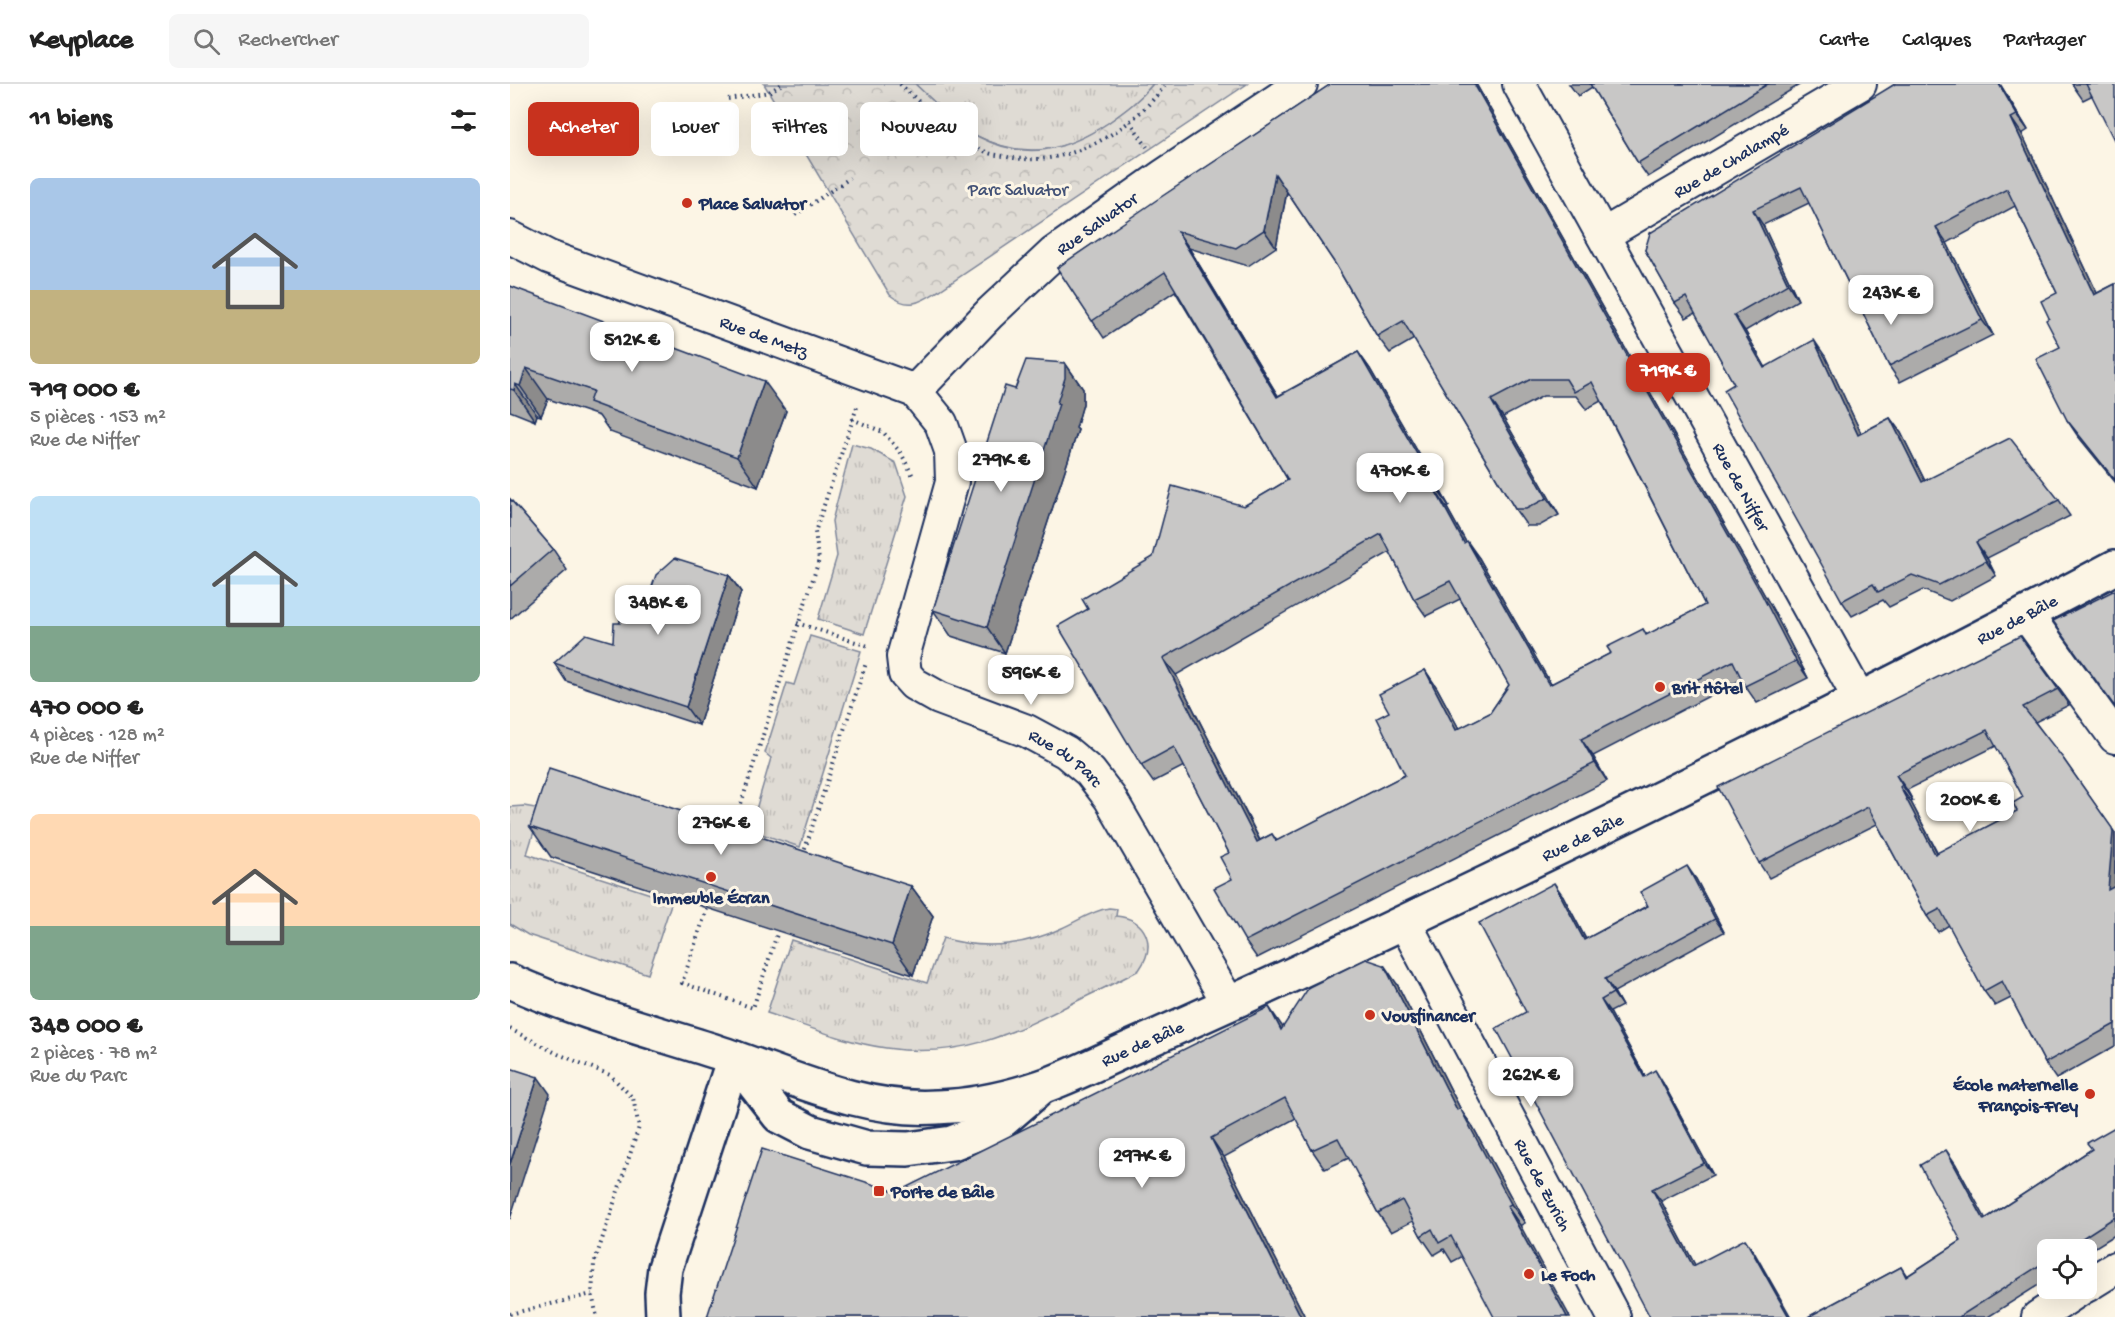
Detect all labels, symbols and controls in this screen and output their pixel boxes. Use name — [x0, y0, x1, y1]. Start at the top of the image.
search box — [169, 14, 589, 68]
text: Keyplace — [30, 25, 133, 58]
icon: search — [190, 25, 223, 58]
text: Rechercher — [238, 28, 338, 54]
text: Carte — [1819, 29, 1869, 54]
text: Calques — [1902, 29, 1971, 54]
text: Partager — [2004, 29, 2085, 54]
chip: Acheter — [528, 102, 639, 156]
chip: Louer — [651, 102, 739, 156]
chip: Filtres — [751, 102, 848, 156]
chip: Nouveau — [860, 102, 978, 156]
icon: filters — [447, 104, 480, 137]
text: 11 biens — [30, 105, 112, 136]
street label: Rue de Chalampé — [1671, 120, 1794, 204]
park label: Parc Salvator — [967, 181, 1070, 202]
street label: Rue Salvator — [1053, 188, 1144, 261]
place label: Place Salvator — [698, 195, 808, 216]
marker: Place Salvator — [680, 196, 694, 210]
icon: home — [201, 217, 309, 325]
pin: 243K € — [1842, 275, 1940, 326]
text: 243K € — [1862, 283, 1920, 306]
street label: Rue de Metz — [716, 312, 811, 364]
pin: 512K € — [583, 322, 681, 373]
text: 512K € — [604, 330, 660, 353]
pin: 719K € — [1619, 353, 1717, 404]
text: 719K € — [1640, 361, 1696, 384]
text: 719 000 € — [30, 376, 139, 407]
text: 5 pièces · 153 m² — [30, 407, 166, 430]
text: Rue de Niffer — [30, 430, 139, 453]
street label: Rue de Niffer — [1707, 440, 1773, 537]
pin: 279K € — [952, 442, 1050, 493]
text: 279K € — [972, 450, 1030, 473]
pin: 470K € — [1351, 453, 1449, 504]
text: 470K € — [1371, 461, 1429, 484]
icon: home — [201, 535, 309, 643]
pin: 348K € — [609, 585, 707, 636]
street label: Rue de Bâle — [1974, 591, 2062, 651]
text: 348K € — [629, 593, 687, 616]
pin: 596K € — [982, 655, 1080, 706]
text: 596K € — [1002, 663, 1060, 686]
place label: Brit Hôtel — [1671, 679, 1743, 700]
marker: Brit Hôtel — [1653, 680, 1667, 694]
text: 470 000 € — [30, 694, 143, 725]
text: 4 pièces · 128 m² — [30, 725, 165, 748]
street label: Rue du Parc — [1024, 726, 1106, 793]
text: Rue de Niffer — [30, 748, 139, 771]
pin: 200K € — [1921, 782, 2019, 833]
text: 200K € — [1940, 790, 2000, 813]
pin: 276K € — [672, 805, 770, 856]
street label: Rue de Bâle — [1539, 810, 1628, 867]
text: 276K € — [692, 813, 750, 836]
icon: home — [201, 853, 309, 961]
marker: Immeuble Écran — [704, 870, 718, 884]
place label: Immeuble Écran — [653, 888, 770, 910]
place label: Vousfinancer — [1381, 1007, 1477, 1028]
marker: Vousfinancer — [1363, 1008, 1377, 1022]
text: 348 000 € — [30, 1012, 142, 1043]
street label: Rue de Bâle — [1099, 1017, 1188, 1073]
text: 2 pièces · 78 m² — [30, 1043, 158, 1066]
pin: 262K € — [1482, 1057, 1580, 1108]
text: 262K € — [1502, 1065, 1560, 1088]
text: Rue du Parc — [30, 1066, 127, 1089]
place label: École maternelle François-Frey — [1953, 1075, 2079, 1118]
marker: École maternelle François-Frey — [2083, 1087, 2097, 1101]
street label: Rue de Zurich — [1508, 1136, 1575, 1236]
pin: 297K € — [1093, 1138, 1191, 1189]
text: 297K € — [1113, 1146, 1171, 1169]
place label: Porte de Bâle — [890, 1183, 995, 1204]
marker: Porte de Bâle — [872, 1184, 886, 1198]
map controls — [2037, 1239, 2097, 1299]
button: locate — [2037, 1239, 2097, 1299]
place label: Le Foch — [1541, 1266, 1596, 1287]
marker: Le Foch — [1522, 1267, 1536, 1281]

